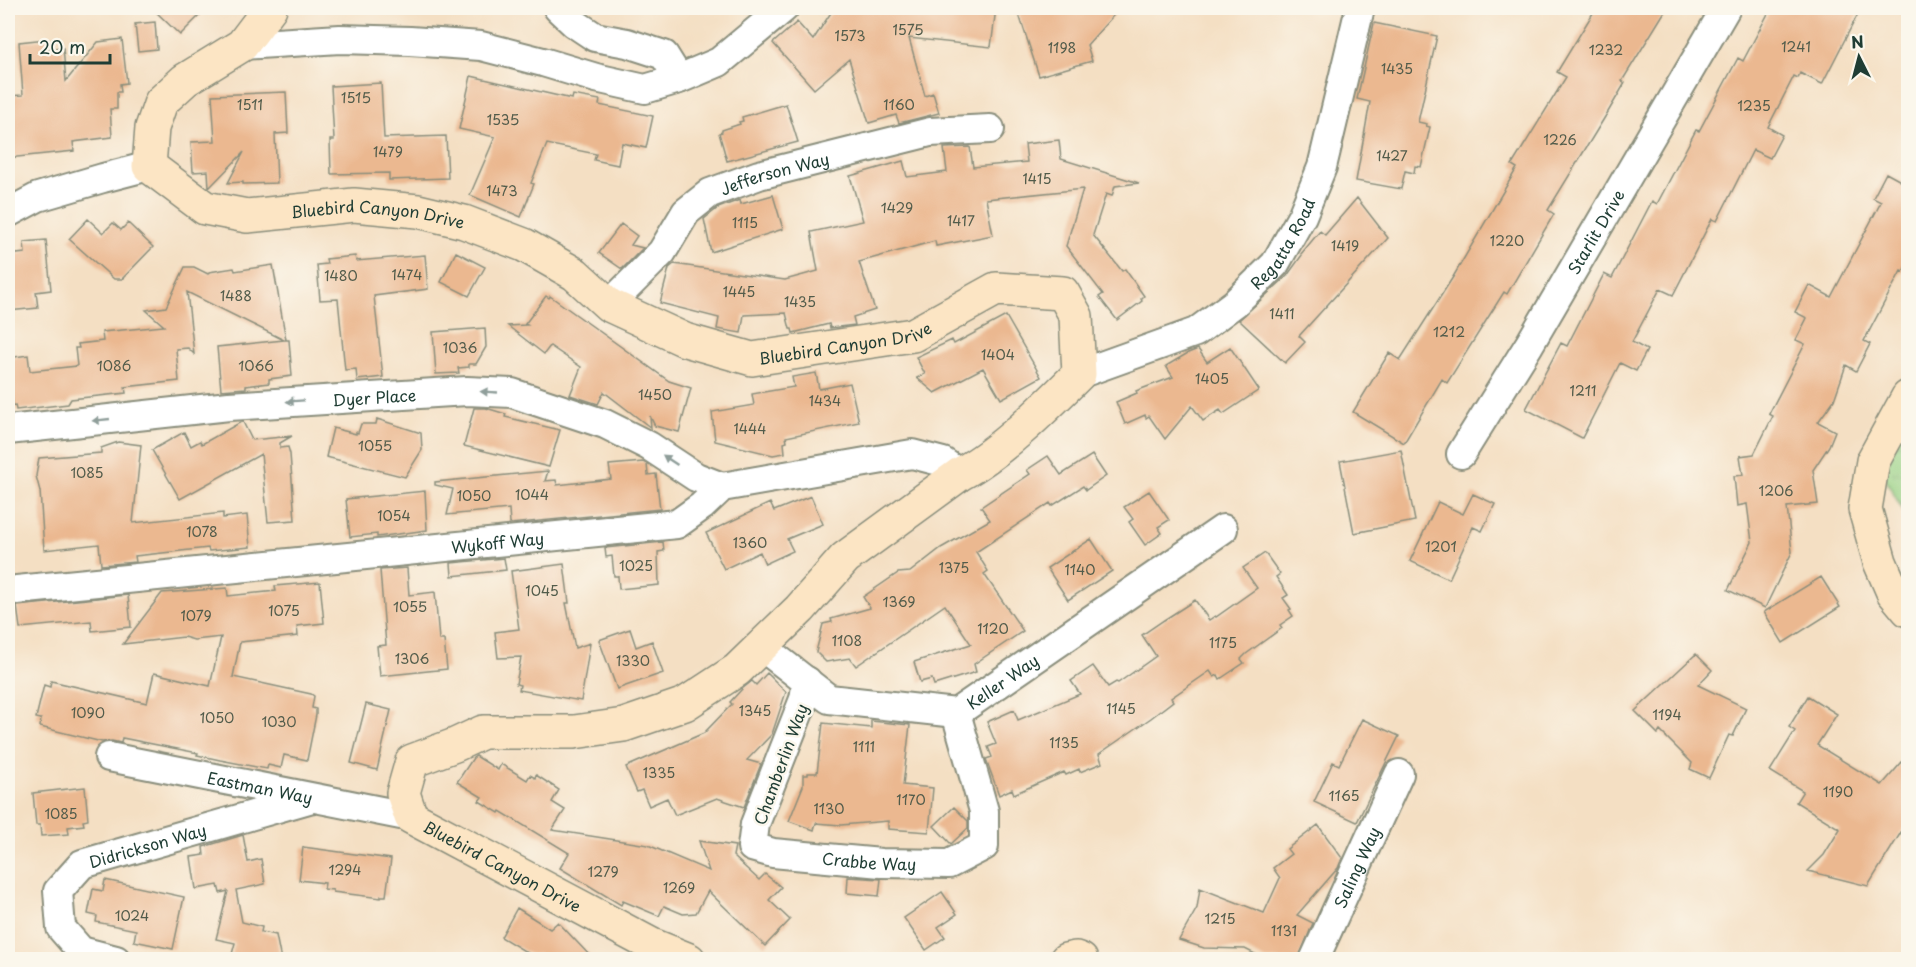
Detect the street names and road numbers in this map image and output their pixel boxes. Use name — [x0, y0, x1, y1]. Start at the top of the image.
street label: Jefferson Way — [717, 146, 832, 200]
street label: Starlit Drive — [1561, 184, 1630, 278]
street label: Bluebird Canyon Drive — [290, 193, 467, 234]
street label: Regatta Road — [1244, 194, 1320, 294]
street label: Bluebird Canyon Drive — [757, 315, 936, 370]
street label: Dyer Place — [332, 382, 417, 411]
street label: Wykoff Way — [450, 525, 545, 559]
street label: Keller Way — [961, 648, 1043, 715]
street label: Chamberlin Way — [747, 700, 813, 828]
street label: Eastman Way — [205, 765, 315, 809]
street label: Bluebird Canyon Drive — [419, 814, 586, 917]
street label: Didrickson Way — [86, 817, 209, 873]
street label: Saling Way — [1327, 823, 1385, 912]
street label: Crabbe Way — [821, 846, 916, 876]

